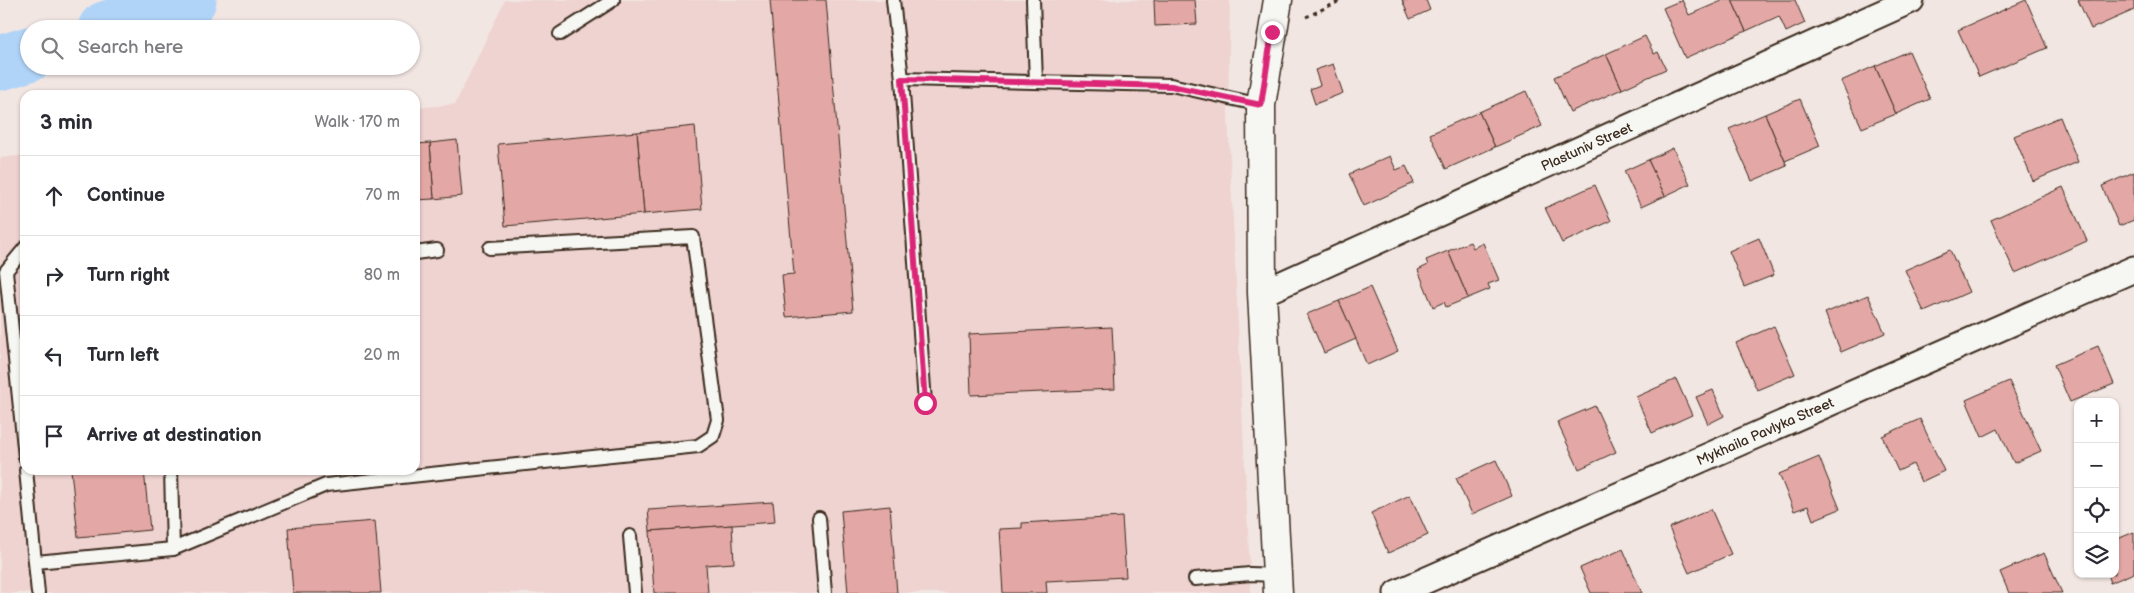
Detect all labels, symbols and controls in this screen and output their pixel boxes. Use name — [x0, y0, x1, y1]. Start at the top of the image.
search box — [20, 20, 420, 75]
route end — [1261, 21, 1284, 44]
icon: search — [38, 34, 66, 62]
text: Search here — [78, 36, 183, 59]
text: 3 min — [40, 110, 93, 135]
text: Walk · 170 m — [314, 113, 400, 132]
street label: Plastuniv Street — [1538, 119, 1636, 175]
icon: ahead — [40, 182, 68, 210]
text: Continue — [87, 184, 165, 207]
text: 70 m — [365, 186, 400, 205]
icon: right — [40, 262, 68, 290]
text: Turn right — [87, 264, 170, 287]
text: 80 m — [364, 266, 400, 285]
icon: left — [40, 342, 68, 370]
text: Turn left — [87, 344, 159, 367]
text: 20 m — [364, 346, 400, 365]
route start — [914, 392, 937, 415]
street label: Mykhaila Pavlyka Street — [1694, 394, 1837, 469]
map controls — [2074, 398, 2119, 578]
button: + — [2074, 398, 2119, 443]
icon: arrive — [40, 422, 68, 450]
text: Arrive at destination — [87, 424, 262, 447]
button: − — [2074, 443, 2119, 488]
button: locate — [2074, 488, 2119, 533]
button: layers — [2074, 533, 2119, 578]

